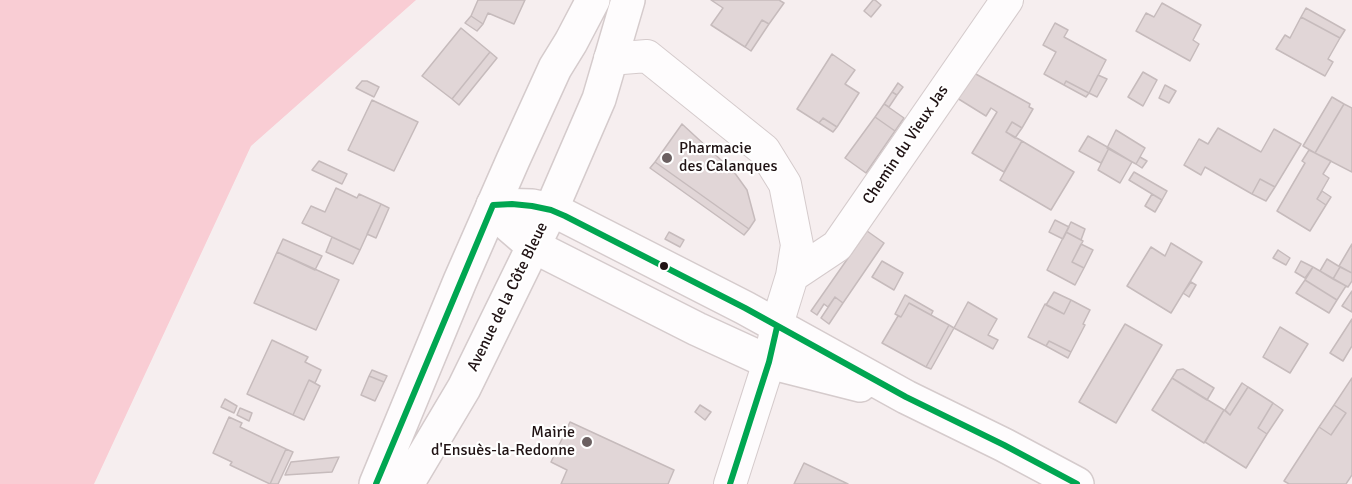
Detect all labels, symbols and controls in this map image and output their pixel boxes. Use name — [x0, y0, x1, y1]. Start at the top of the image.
street label: Chemin du Vieux Jas — [859, 82, 953, 208]
place label: Pharmacie des Calanques — [679, 139, 777, 177]
marker: Pharmacie des Calanques — [660, 151, 674, 165]
street label: Avenue de la Côte Bleue — [464, 219, 552, 375]
unlabelled marker — [658, 260, 670, 272]
place label: Mairie d'Ensuès-la-Redonne — [431, 423, 575, 461]
marker: Mairie d'Ensuès-la-Redonne — [580, 435, 594, 449]

